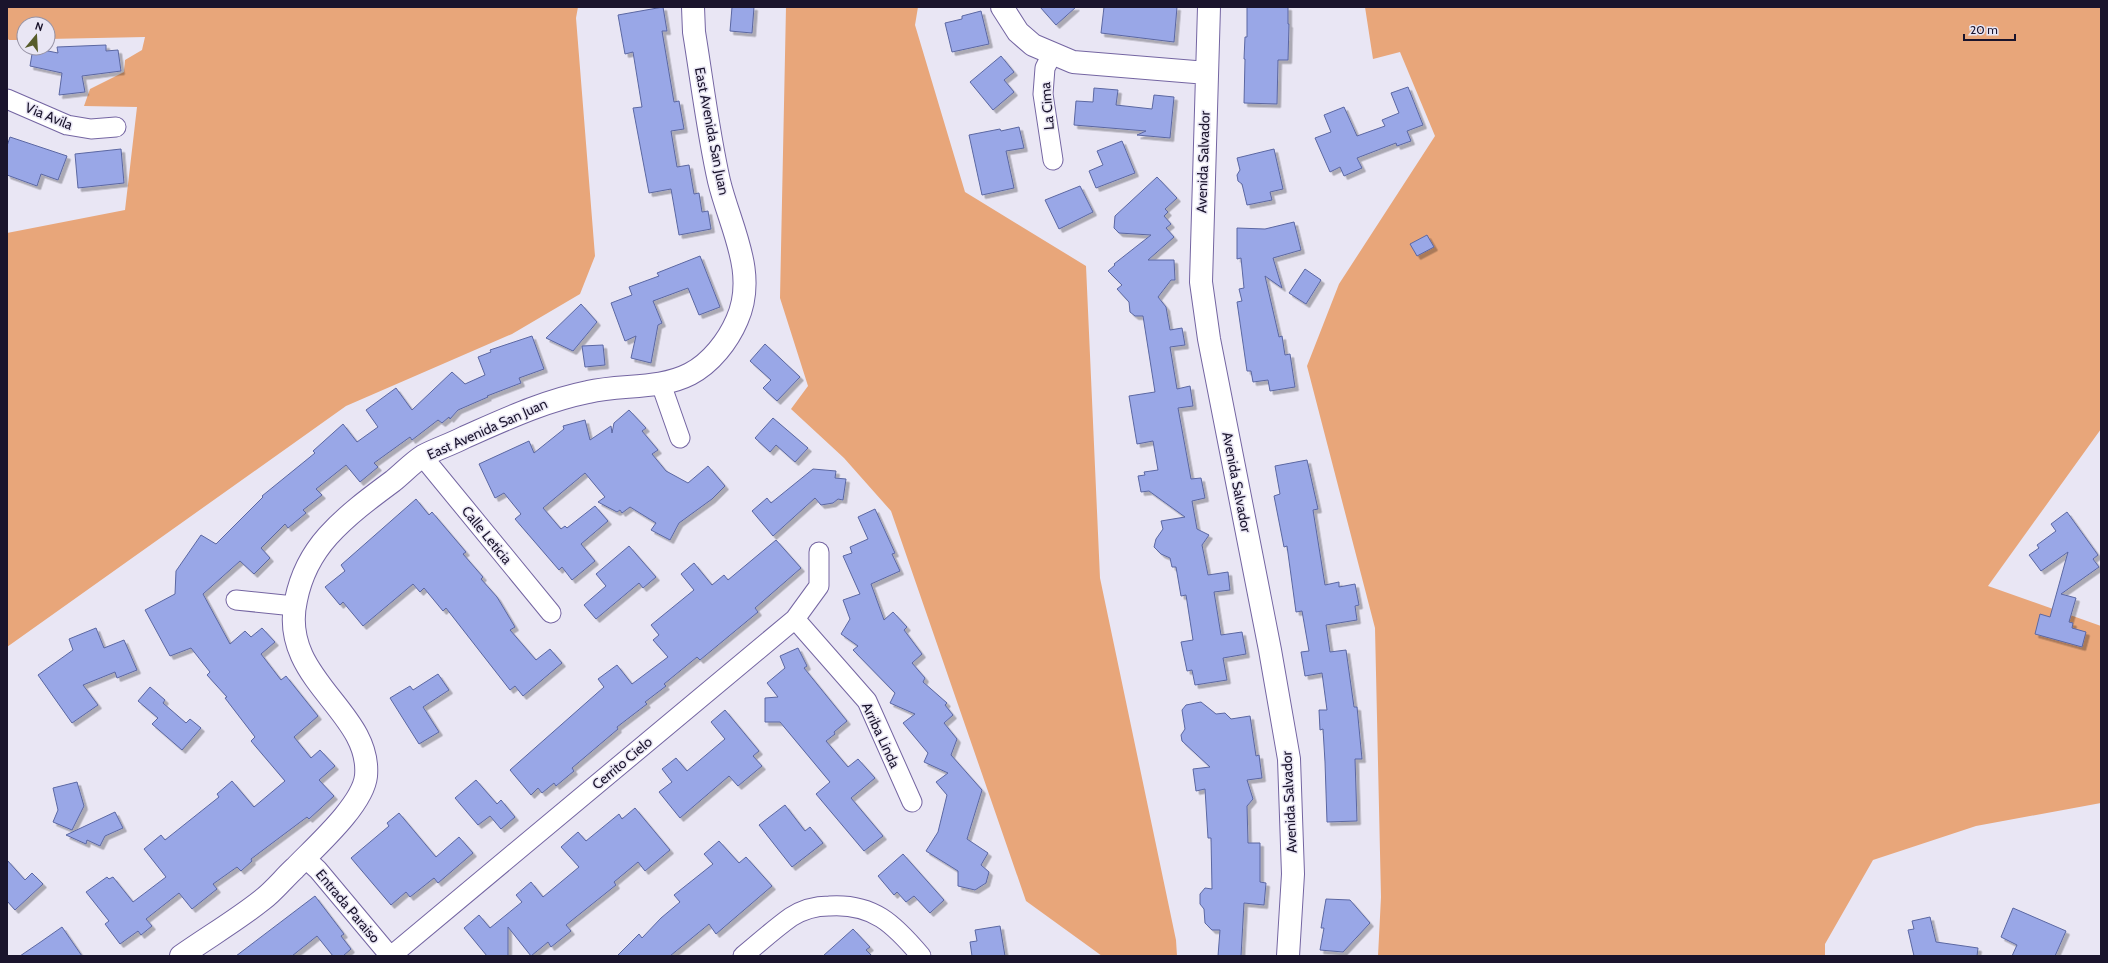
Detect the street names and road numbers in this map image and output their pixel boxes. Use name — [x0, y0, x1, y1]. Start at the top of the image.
street label: East Avenida San Juan — [691, 66, 733, 197]
street label: La Cima — [1036, 81, 1058, 131]
street label: Via Avila — [22, 98, 76, 134]
street label: Avenida Salvador — [1192, 110, 1214, 213]
street label: East Avenida San Juan — [424, 394, 550, 464]
street label: Avenida Salvador — [1218, 430, 1256, 534]
street label: Calle Leticia — [458, 502, 516, 568]
street label: Arriba Linda — [858, 699, 904, 771]
street label: Cerrito Cielo — [588, 732, 656, 793]
street label: Avenida Salvador — [1277, 750, 1301, 853]
street label: Entrada Paraiso — [312, 865, 384, 947]

